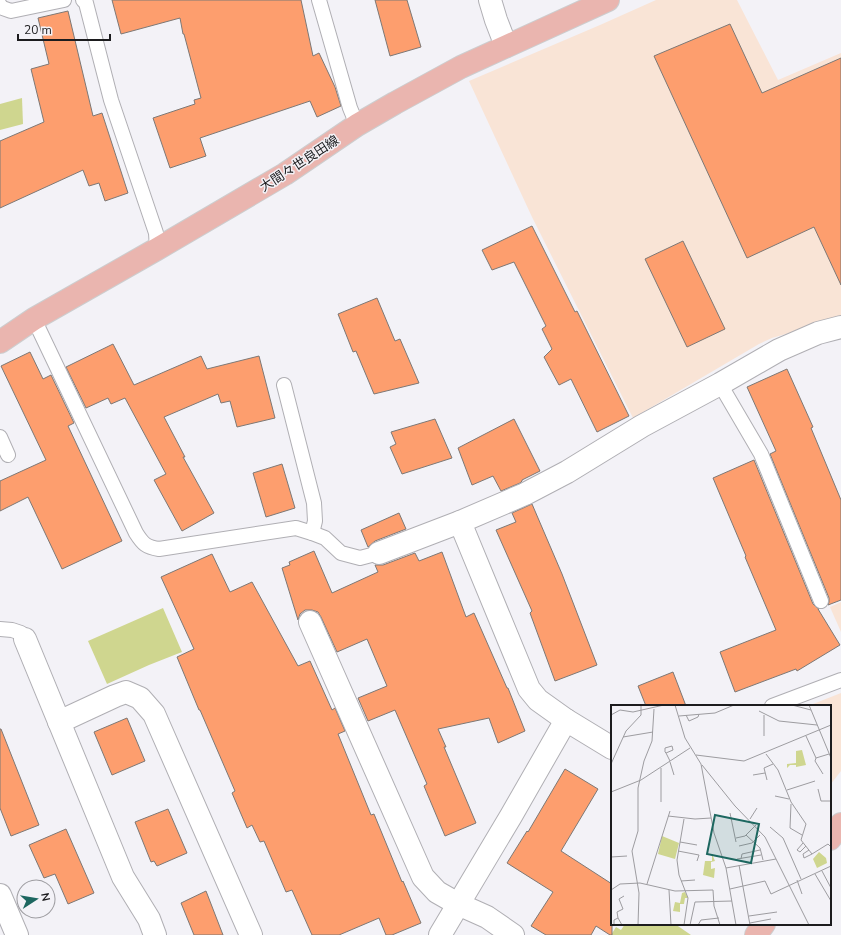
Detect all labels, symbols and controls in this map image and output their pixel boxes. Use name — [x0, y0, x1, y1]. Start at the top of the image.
scale bar — [18, 16, 110, 42]
text: 20 m — [24, 22, 52, 38]
street label: 大間々世良田線 — [256, 132, 343, 196]
inset map — [611, 705, 831, 925]
north arrow — [16, 879, 56, 919]
text: N — [37, 891, 53, 903]

